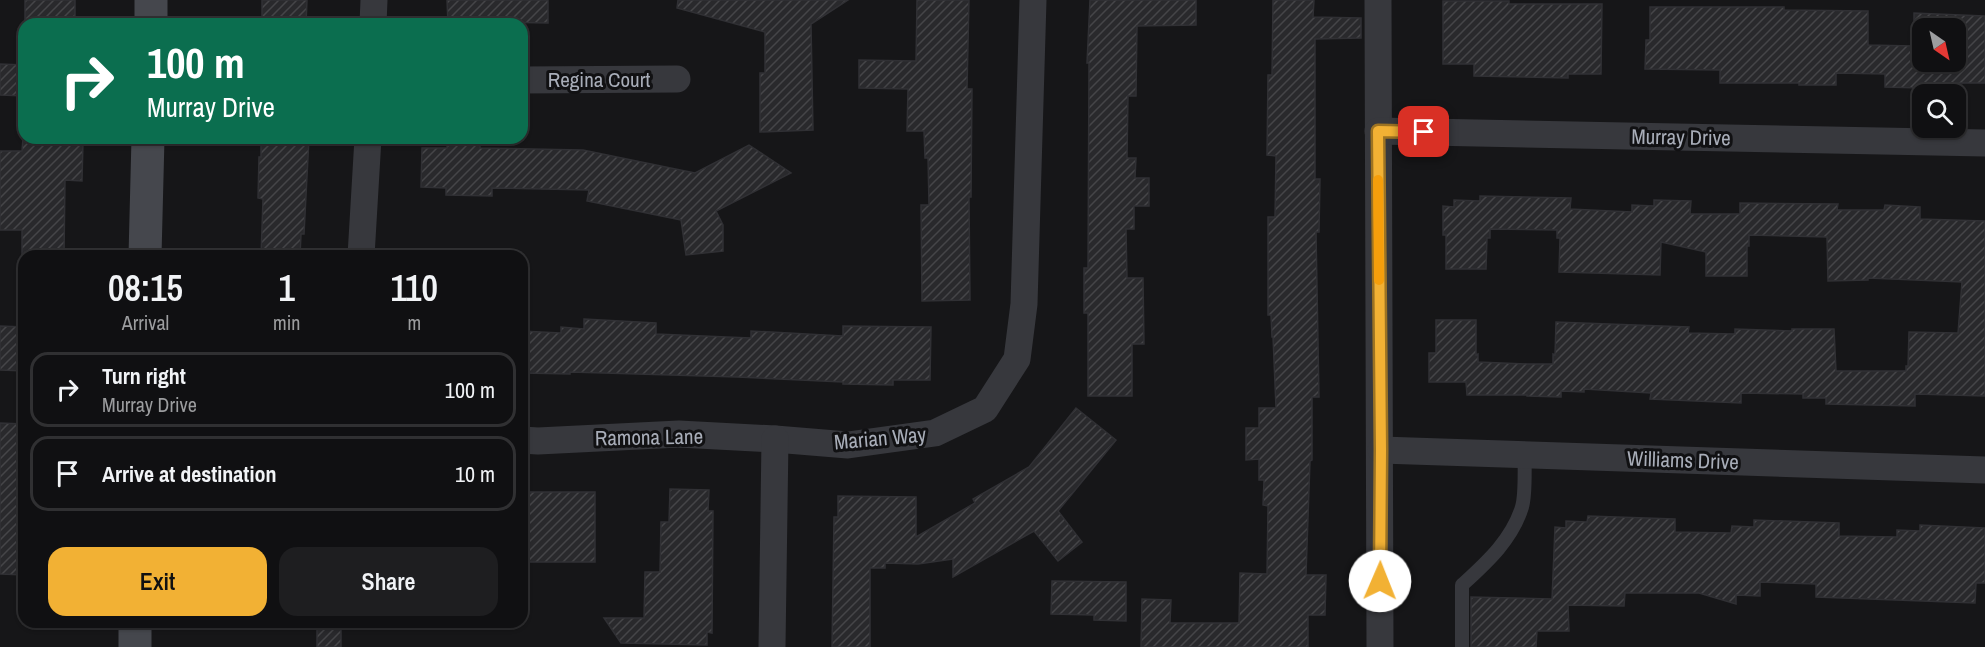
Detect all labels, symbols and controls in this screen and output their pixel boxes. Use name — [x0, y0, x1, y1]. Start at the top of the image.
north arrow — [1912, 18, 1966, 72]
map controls — [1912, 18, 1966, 138]
text: 100 m — [147, 35, 245, 91]
icon: right — [48, 42, 126, 120]
street label: Regina Court — [548, 65, 650, 94]
button: search — [1912, 84, 1966, 138]
text: Murray Drive — [147, 89, 275, 125]
pin — [1398, 106, 1449, 157]
icon: arrive — [1407, 115, 1440, 148]
street label: Murray Drive — [1631, 122, 1731, 152]
text: 08:15 — [108, 264, 183, 312]
text: 1 — [279, 264, 295, 312]
text: 110 — [390, 264, 438, 312]
text: Arrival — [122, 309, 169, 336]
text: min — [273, 309, 300, 336]
text: m — [407, 309, 421, 336]
text: Turn right — [102, 361, 186, 391]
icon: right — [51, 373, 84, 406]
text: 100 m — [445, 375, 495, 405]
text: Murray Drive — [102, 391, 197, 418]
street label: Marian Way — [833, 420, 928, 456]
street label: Ramona Lane — [595, 422, 703, 452]
street label: Williams Drive — [1627, 444, 1739, 476]
icon: arrive — [51, 457, 84, 490]
text: Arrive at destination — [102, 459, 276, 489]
text: 10 m — [455, 459, 495, 489]
button: Exit — [48, 547, 267, 616]
button: Share — [279, 547, 498, 616]
position arrow — [1348, 549, 1412, 613]

